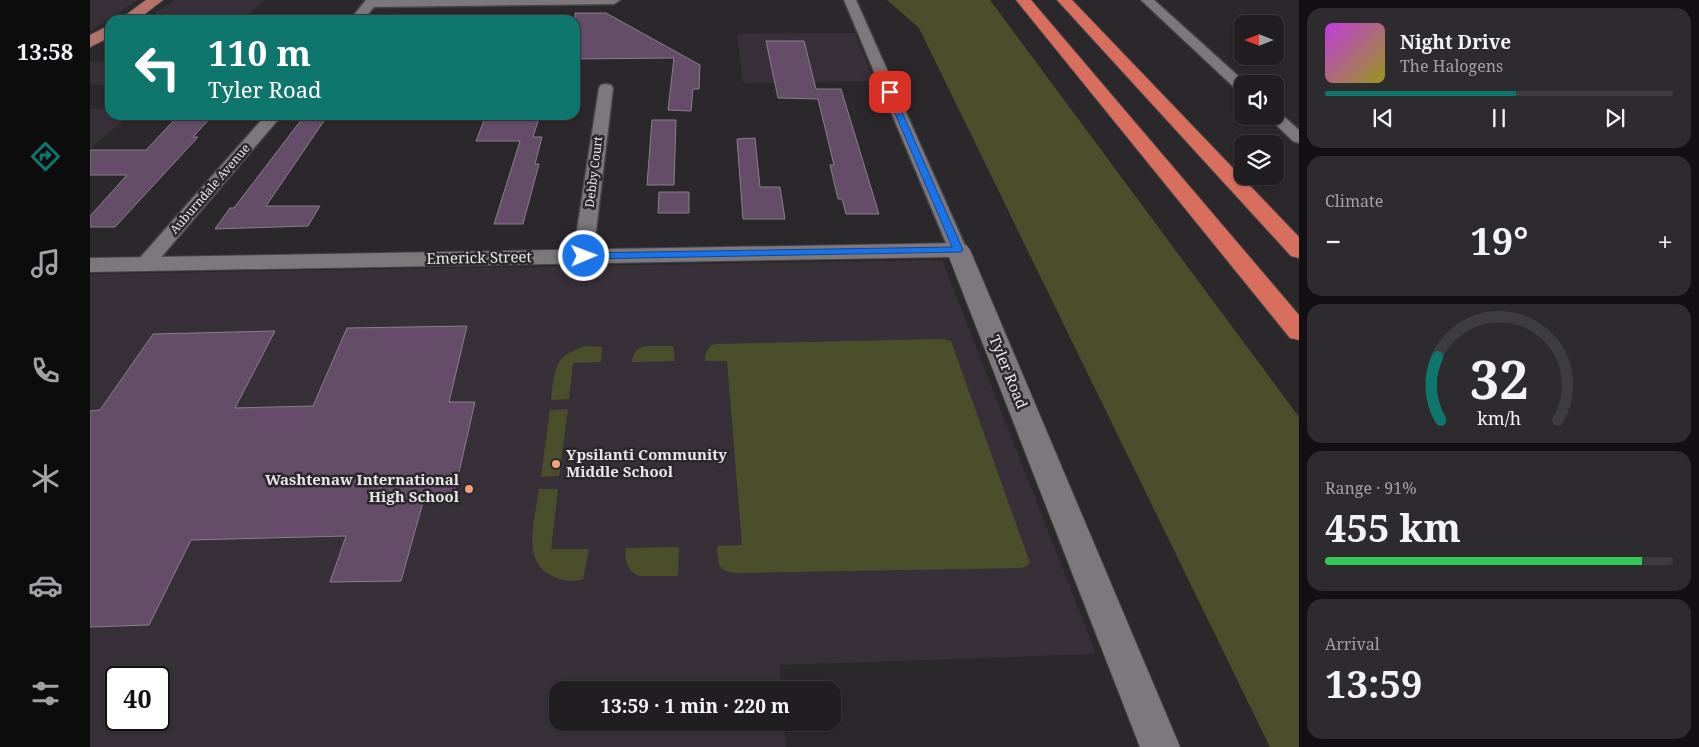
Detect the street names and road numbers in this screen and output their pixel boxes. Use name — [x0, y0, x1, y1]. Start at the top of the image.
street label: Debby Court — [581, 135, 606, 208]
street label: Auburndale Avenue — [166, 140, 254, 237]
street label: Emerick Street — [426, 246, 532, 268]
street label: Tyler Road — [985, 332, 1033, 411]

